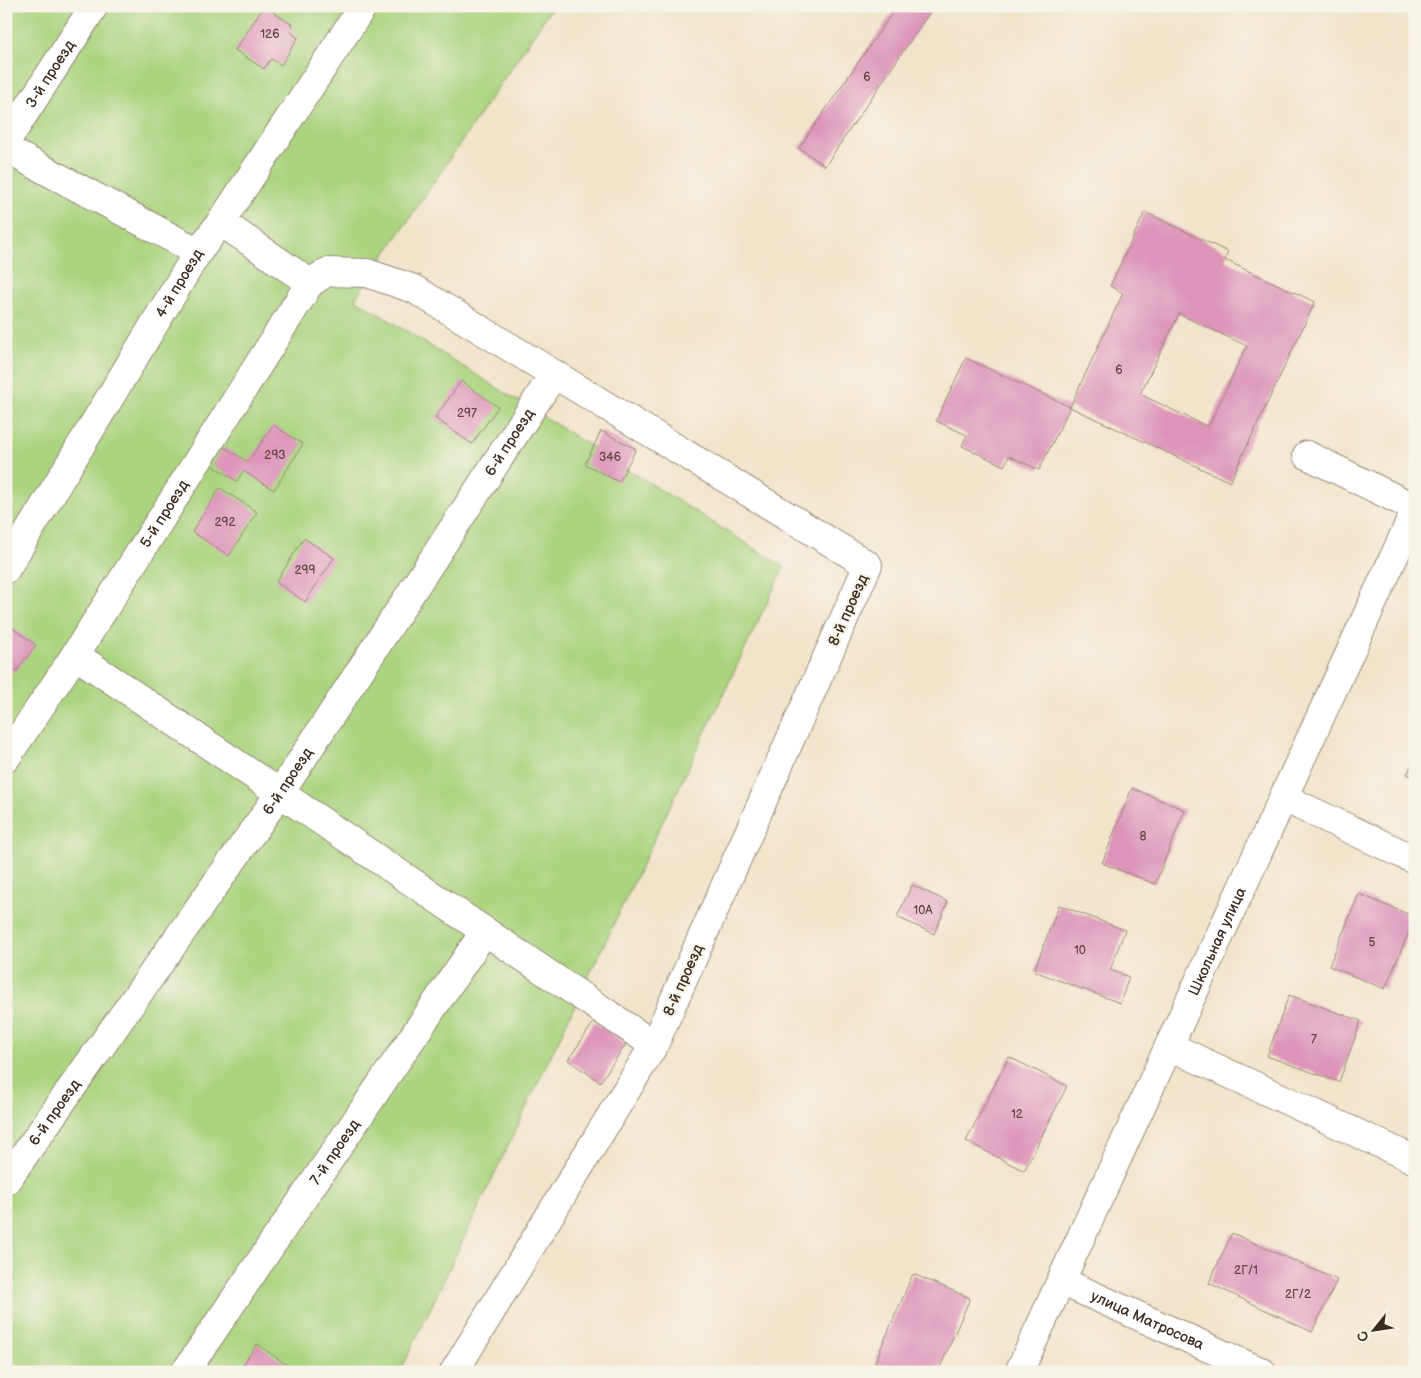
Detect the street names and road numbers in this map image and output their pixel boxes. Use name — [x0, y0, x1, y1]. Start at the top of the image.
street label: 3-й проезд — [22, 37, 79, 112]
street label: 4-й проезд — [151, 246, 208, 321]
street label: 6-й проезд — [481, 405, 539, 480]
street label: 5-й проезд — [136, 477, 193, 551]
street label: 8-й проезд — [824, 571, 873, 649]
street label: 6-й проезд — [259, 744, 317, 819]
street label: Школьная улица — [1184, 884, 1251, 999]
street label: 8-й проезд — [659, 941, 708, 1019]
street label: 6-й проезд — [25, 1076, 85, 1150]
street label: 7-й проезд — [306, 1116, 364, 1189]
street label: улица Матросова — [1088, 1287, 1207, 1355]

